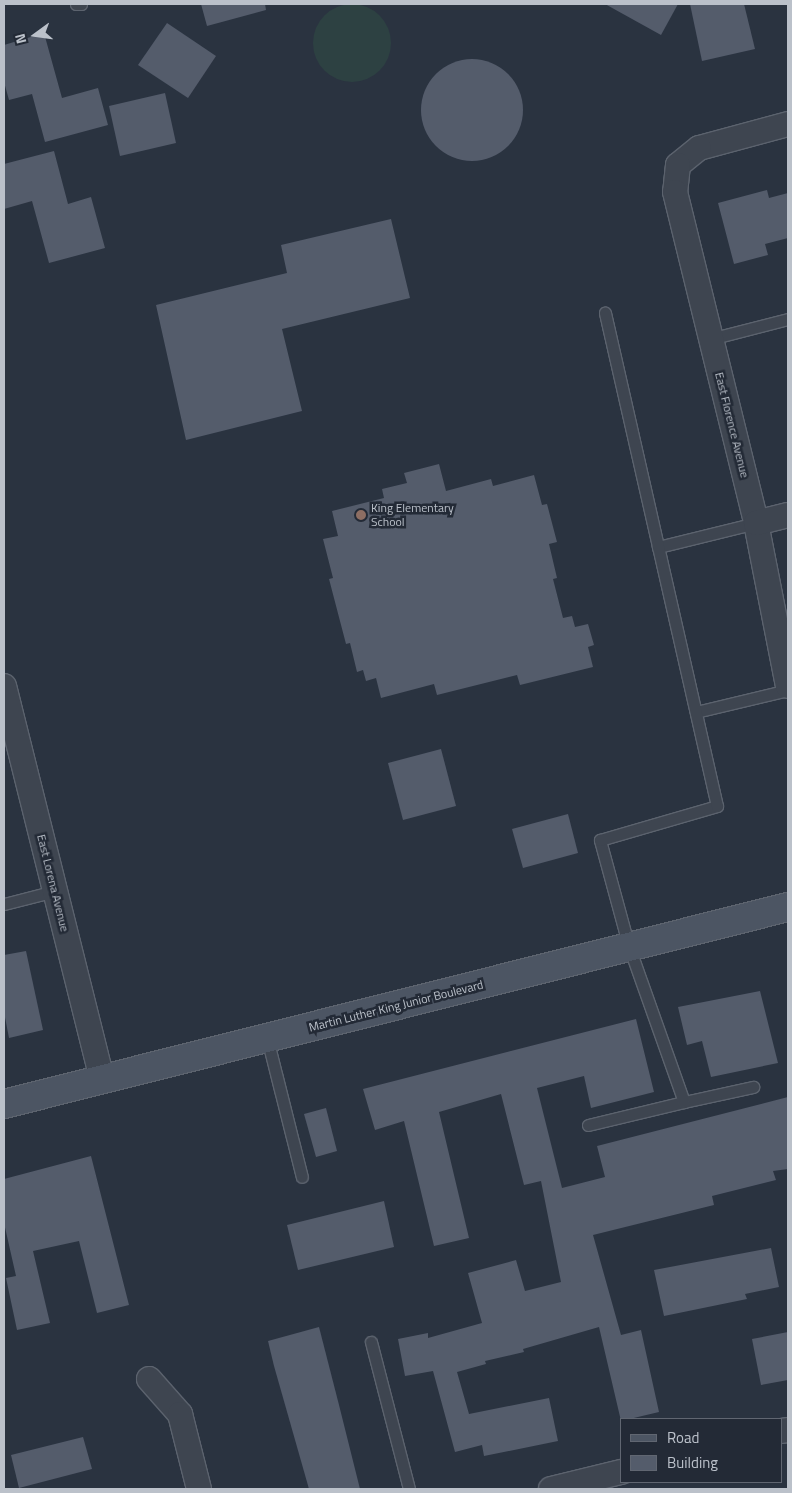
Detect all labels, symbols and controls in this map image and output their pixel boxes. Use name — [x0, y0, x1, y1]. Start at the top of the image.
north arrow — [10, 10, 60, 60]
text: N — [9, 32, 31, 46]
street label: East Florence Avenue — [712, 371, 752, 479]
place label: King Elementary School — [371, 501, 454, 529]
marker: King Elementary School — [355, 509, 367, 521]
street label: East Lorena Avenue — [34, 833, 72, 933]
street label: Martin Luther King Junior Boulevard — [307, 977, 485, 1035]
legend — [620, 1418, 782, 1483]
text: Road — [667, 1426, 699, 1449]
text: Building — [667, 1451, 718, 1474]

